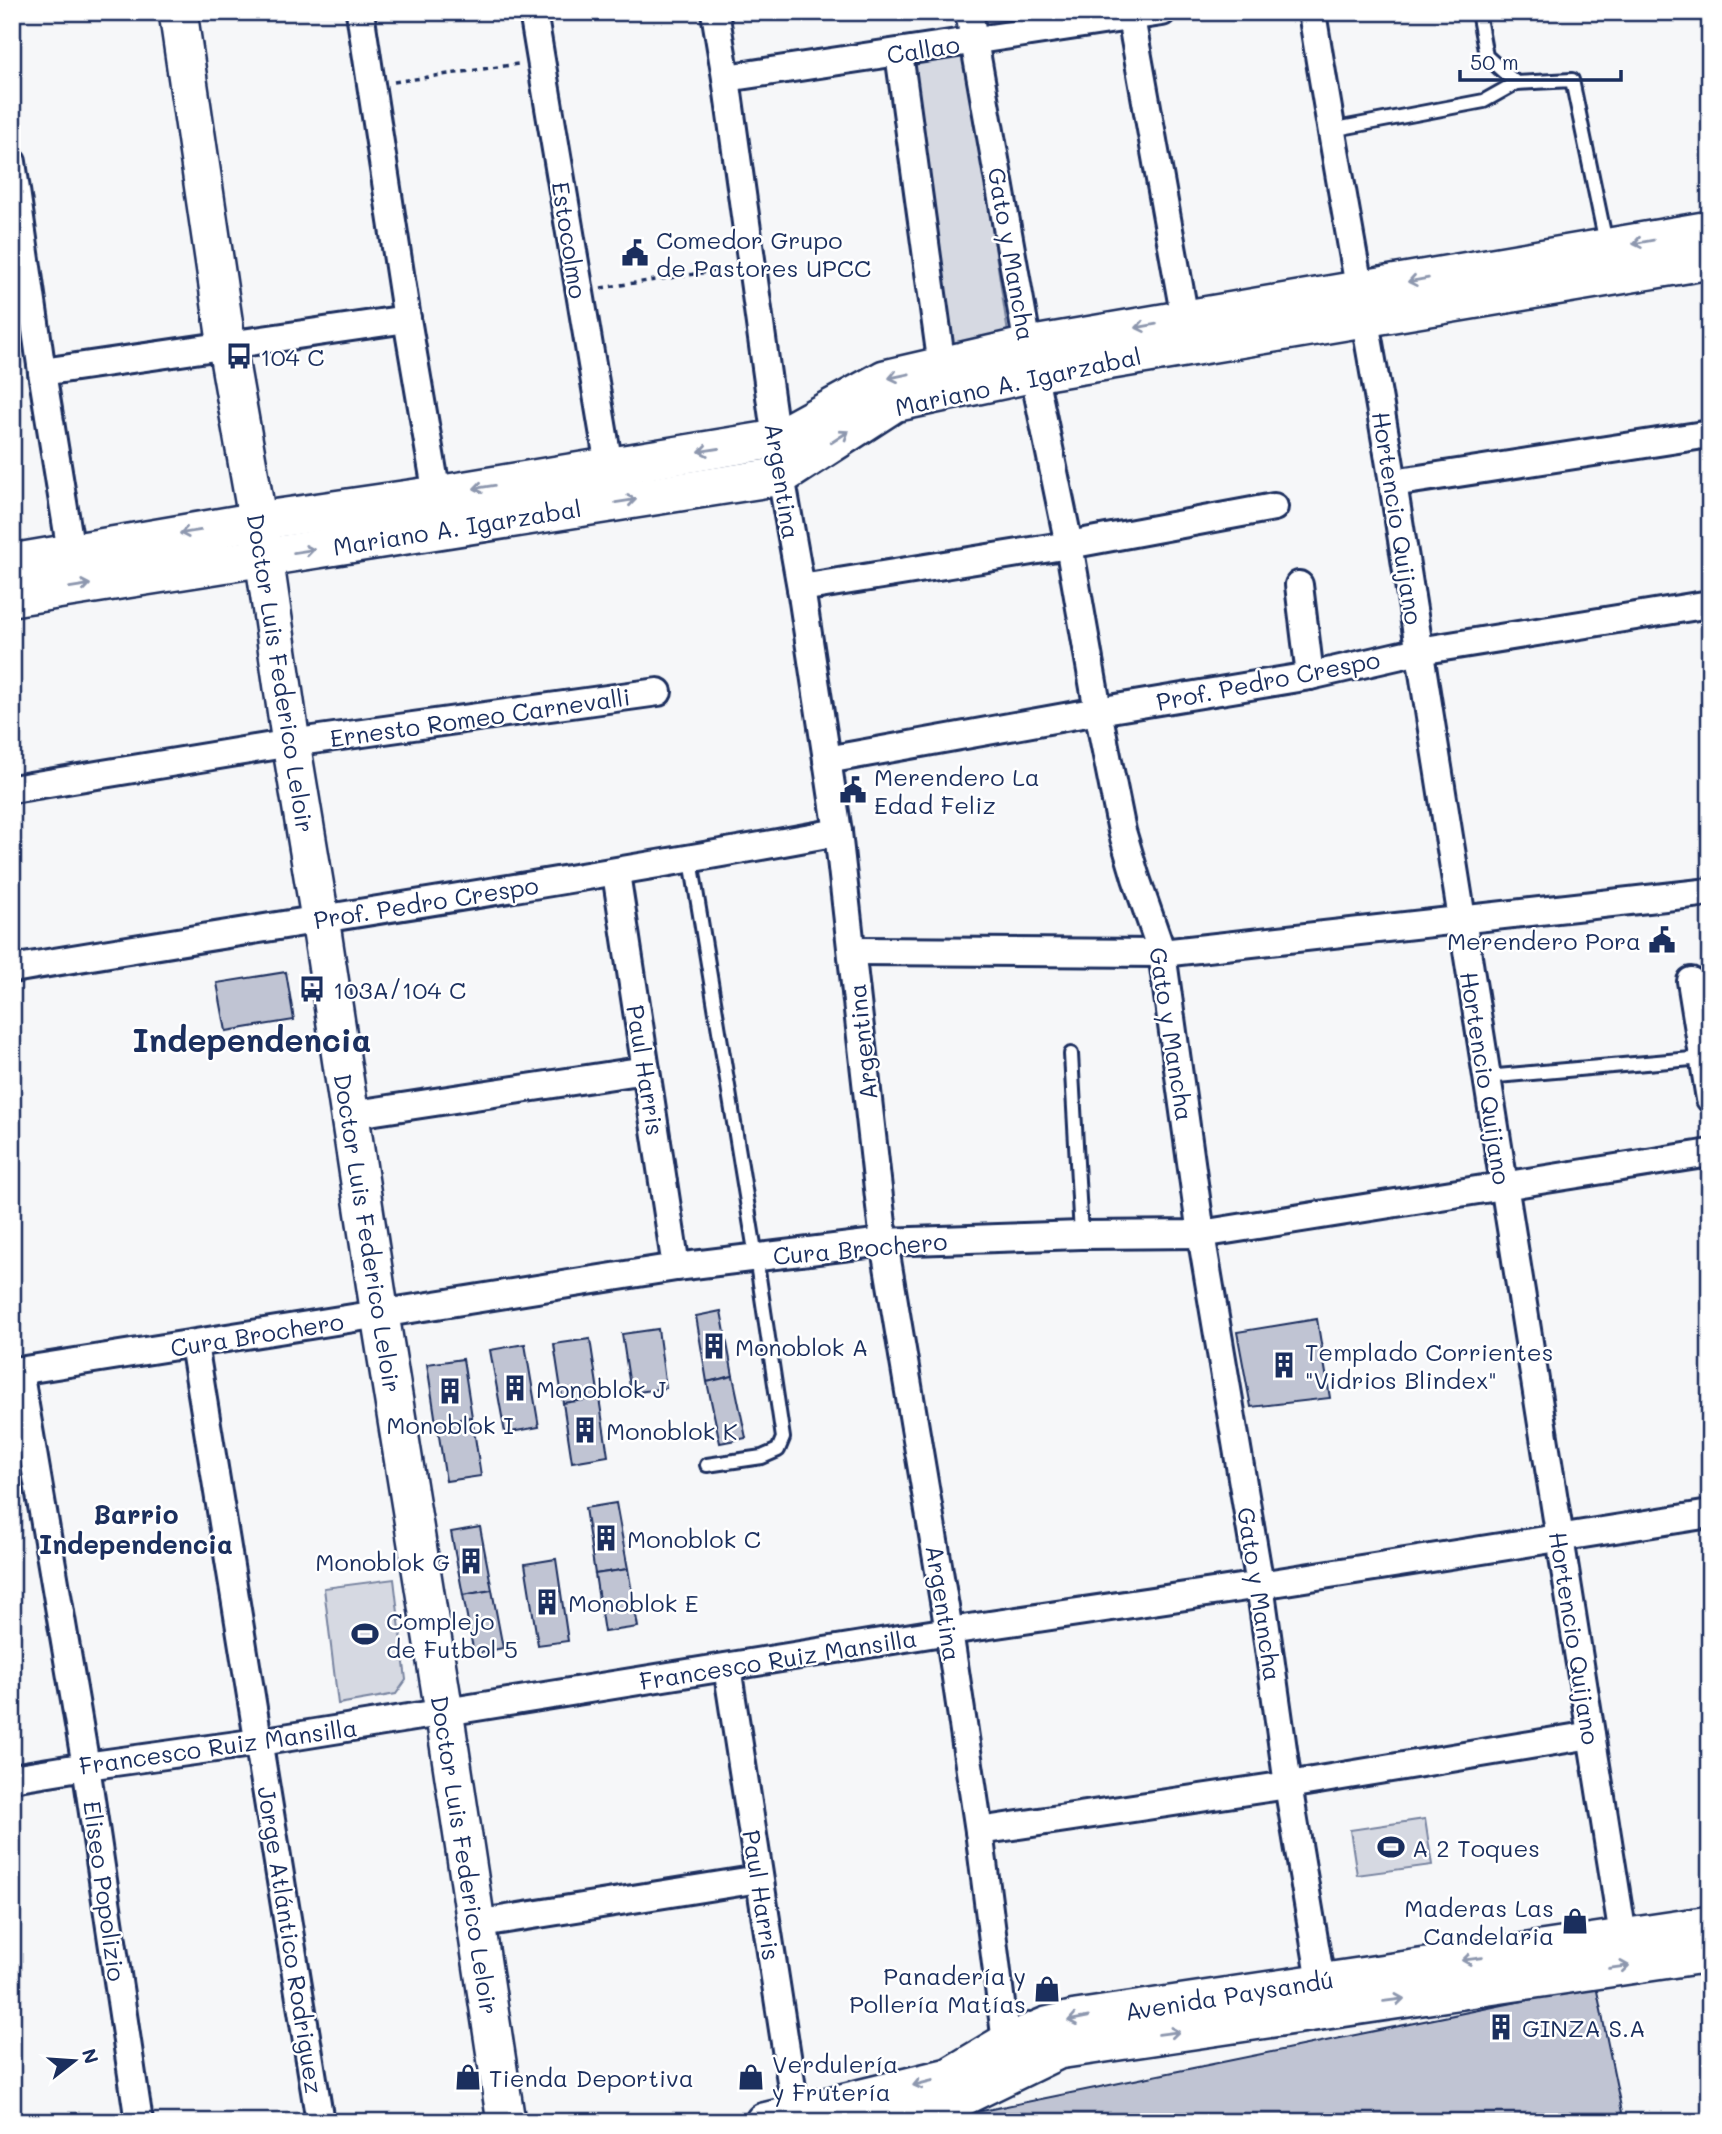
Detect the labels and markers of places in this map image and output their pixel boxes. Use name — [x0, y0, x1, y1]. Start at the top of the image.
place label: Comedor Grupo de Pastores UPCC — [656, 224, 871, 283]
public building icon: Comedor Grupo de Pastores UPCC — [620, 238, 650, 268]
bus stop icon: 104 C — [224, 341, 254, 371]
place label: 104 C — [260, 341, 324, 372]
place label: Merendero La Edad Feliz — [874, 761, 1040, 820]
public building icon: Merendero La Edad Feliz — [838, 775, 868, 805]
place label: Merendero Pora — [1447, 925, 1641, 956]
public building icon: Merendero Pora — [1647, 925, 1677, 955]
bus stop icon: 103A/104 C — [297, 974, 327, 1004]
place label: 103A/104 C — [333, 974, 466, 1005]
building icon: Monoblok A — [699, 1331, 729, 1361]
place label: Monoblok A — [735, 1331, 868, 1362]
place label: Templado Corrientes "Vidrios Blindex" — [1305, 1336, 1553, 1395]
building icon: Templado Corrientes "Vidrios Blindex" — [1269, 1350, 1299, 1380]
building icon: Monoblok J — [500, 1373, 530, 1403]
place label: Monoblok J — [536, 1373, 666, 1404]
building icon: Monoblok I — [435, 1376, 465, 1406]
place label: Monoblok I — [386, 1409, 514, 1440]
building icon: Monoblok K — [570, 1415, 600, 1445]
place label: Monoblok K — [606, 1415, 738, 1446]
building icon: Monoblok C — [591, 1523, 621, 1553]
place label: Monoblok C — [627, 1523, 761, 1554]
place label: Monoblok G — [315, 1546, 450, 1577]
building icon: Monoblok G — [456, 1546, 486, 1576]
building icon: Monoblok E — [532, 1587, 562, 1617]
place label: Monoblok E — [568, 1587, 699, 1618]
place label: Complejo de Futbol 5 — [386, 1605, 518, 1664]
sports icon: Complejo de Futbol 5 — [350, 1619, 380, 1649]
sports icon: A 2 Toques — [1376, 1832, 1406, 1862]
place label: A 2 Toques — [1412, 1832, 1540, 1863]
place label: Maderas Las Candelaria — [1404, 1892, 1554, 1951]
shop icon: Maderas Las Candelaria — [1560, 1906, 1590, 1936]
place label: Panadería y Pollería Matías — [849, 1960, 1026, 2019]
shop icon: Panadería y Pollería Matías — [1032, 1974, 1062, 2004]
building icon: GINZA S.A — [1486, 2012, 1516, 2042]
place label: GINZA S.A — [1522, 2012, 1646, 2043]
place label: Verdulería y Frutería — [772, 2048, 898, 2107]
shop icon: Tienda Deportiva — [453, 2062, 483, 2092]
place label: Tienda Deportiva — [489, 2062, 694, 2093]
shop icon: Verdulería y Frutería — [736, 2062, 766, 2092]

